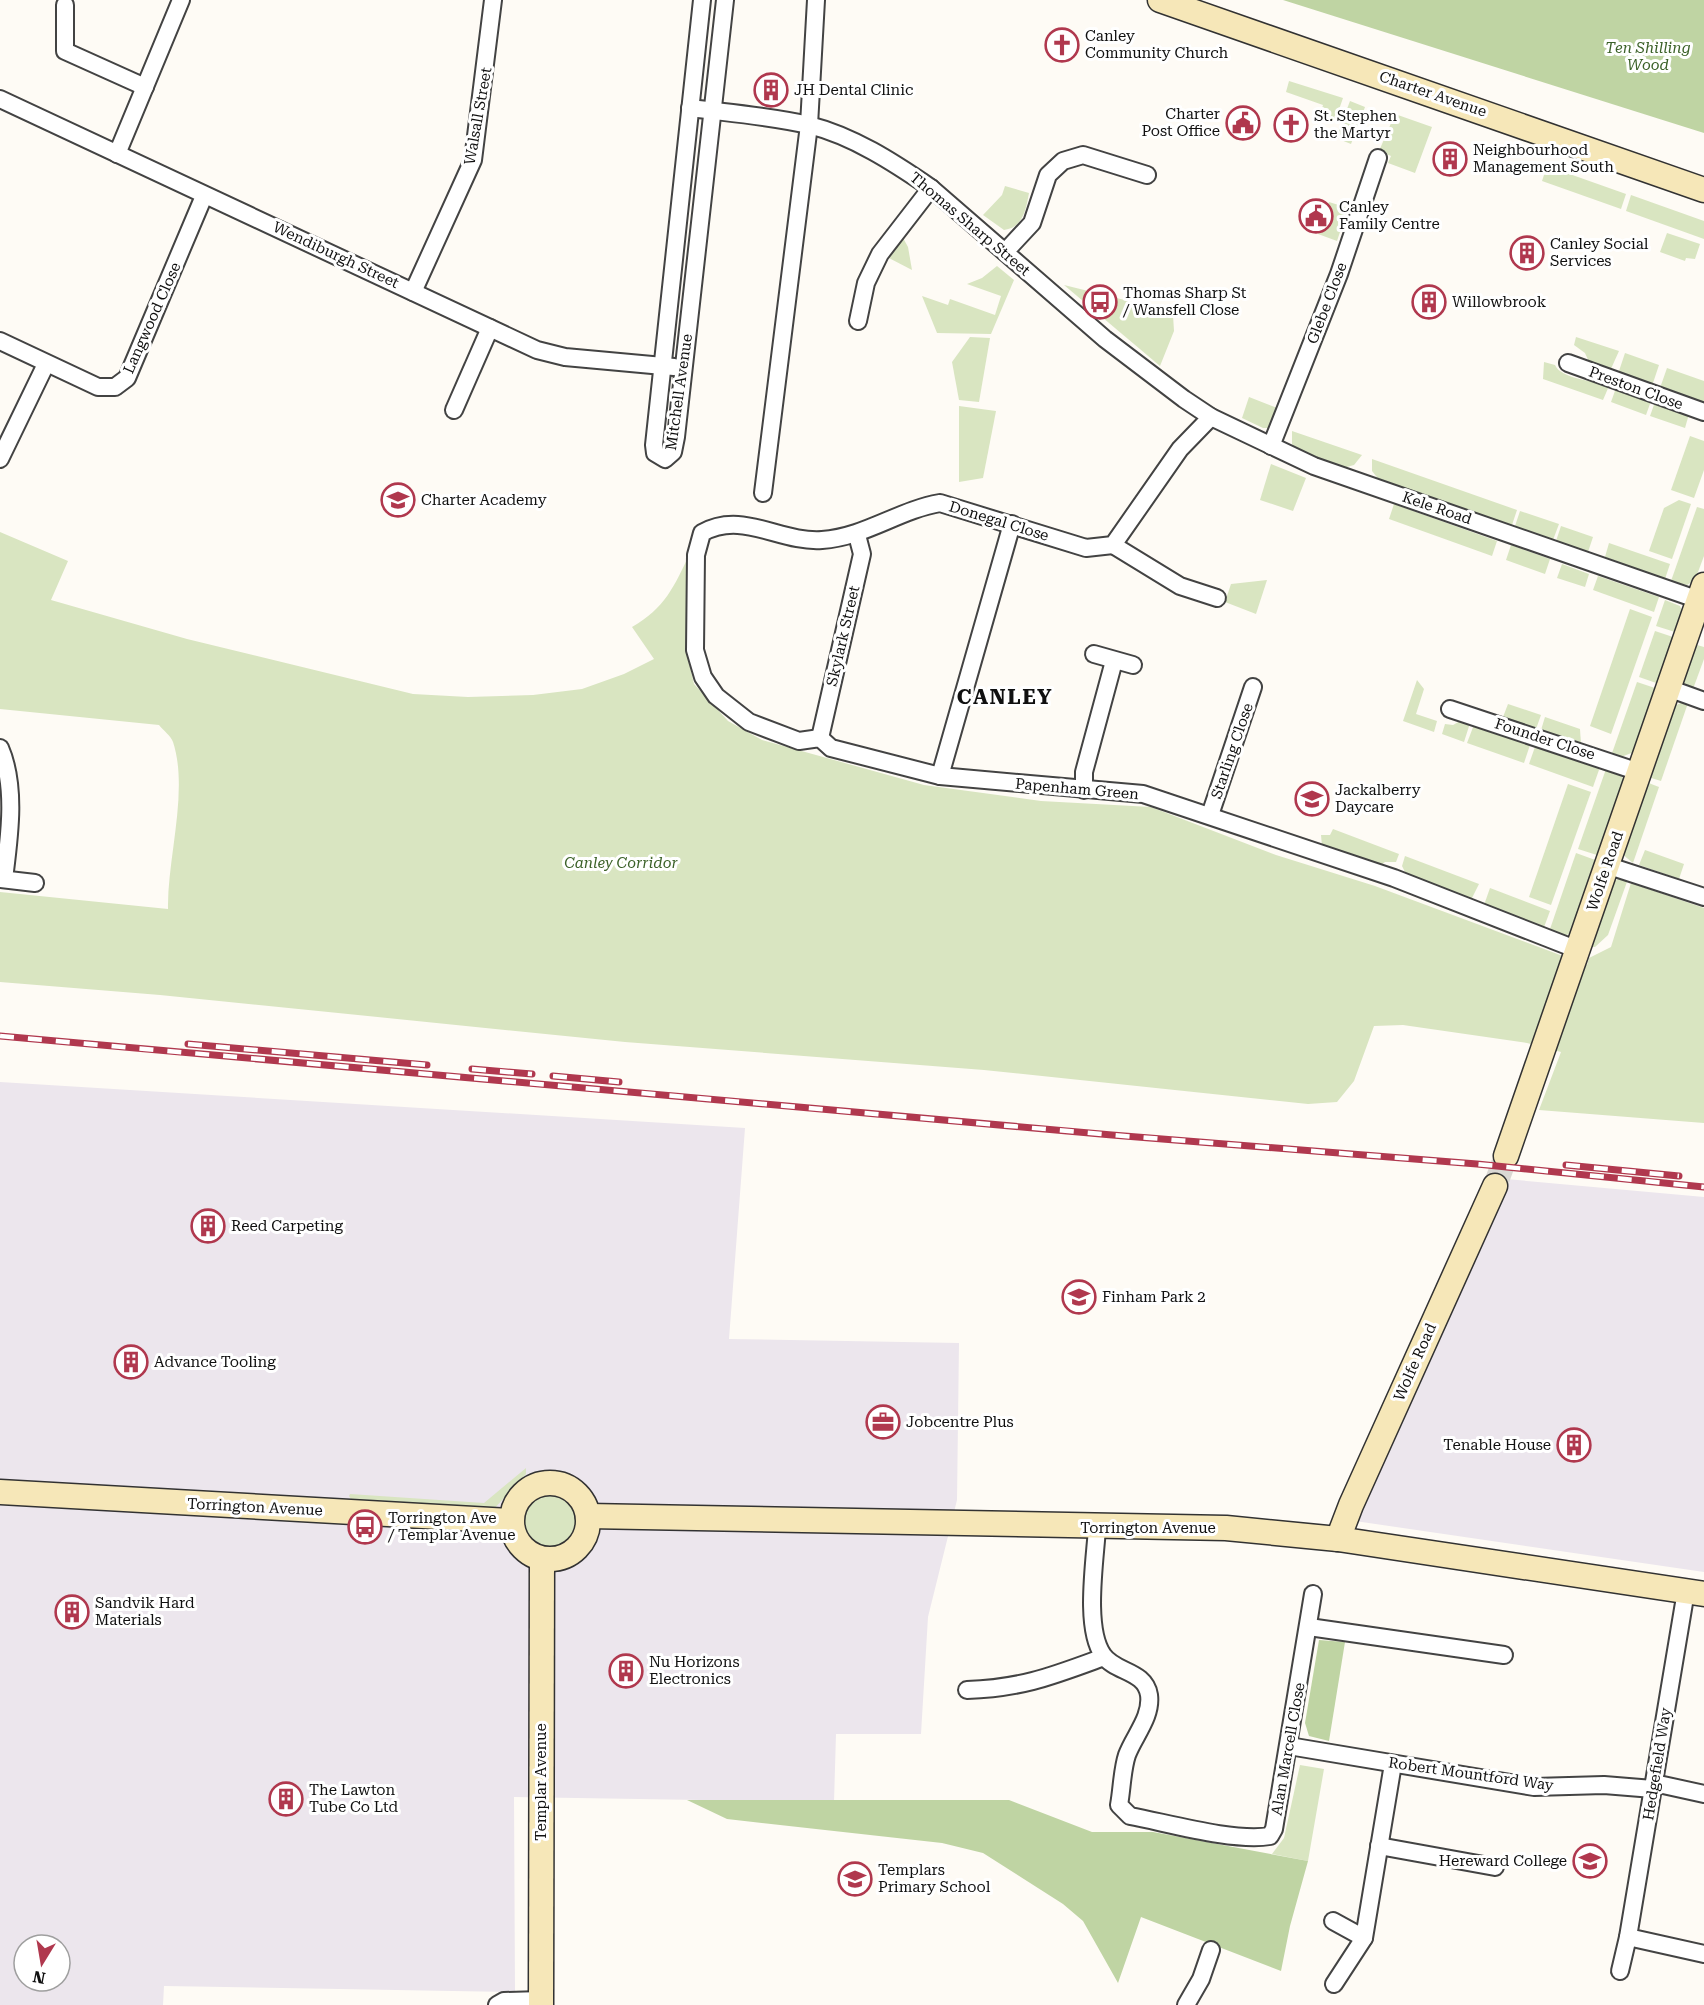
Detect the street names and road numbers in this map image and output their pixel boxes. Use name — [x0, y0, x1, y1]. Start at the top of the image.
street label: Walsall Street — [461, 65, 495, 166]
street label: Charter Avenue — [1377, 67, 1489, 121]
street label: Thomas Sharp Street — [906, 168, 1034, 280]
street label: Wendiburgh Street — [270, 218, 402, 292]
street label: Langwood Close — [119, 260, 185, 376]
street label: Glebe Close — [1303, 260, 1351, 346]
street label: Mitchell Avenue — [662, 333, 696, 451]
street label: Preston Close — [1586, 363, 1686, 413]
street label: Kele Road — [1400, 488, 1474, 528]
street label: Donegal Close — [947, 497, 1051, 545]
street label: Skylark Street — [823, 583, 863, 688]
street label: Starling Close — [1207, 701, 1257, 801]
street label: Founder Close — [1493, 714, 1597, 764]
street label: Papenham Green — [1014, 775, 1140, 803]
street label: Wolfe Road — [1583, 828, 1627, 913]
street label: Wolfe Road — [1390, 1320, 1440, 1404]
street label: Torrington Avenue — [187, 1494, 323, 1520]
street label: Torrington Avenue — [1080, 1519, 1216, 1537]
street label: Alan Marcell Close — [1267, 1681, 1309, 1817]
street label: Hedgefield Way — [1639, 1706, 1675, 1822]
street label: Templar Avenue — [532, 1723, 550, 1841]
street label: Robert Mountford Way — [1387, 1753, 1555, 1795]

